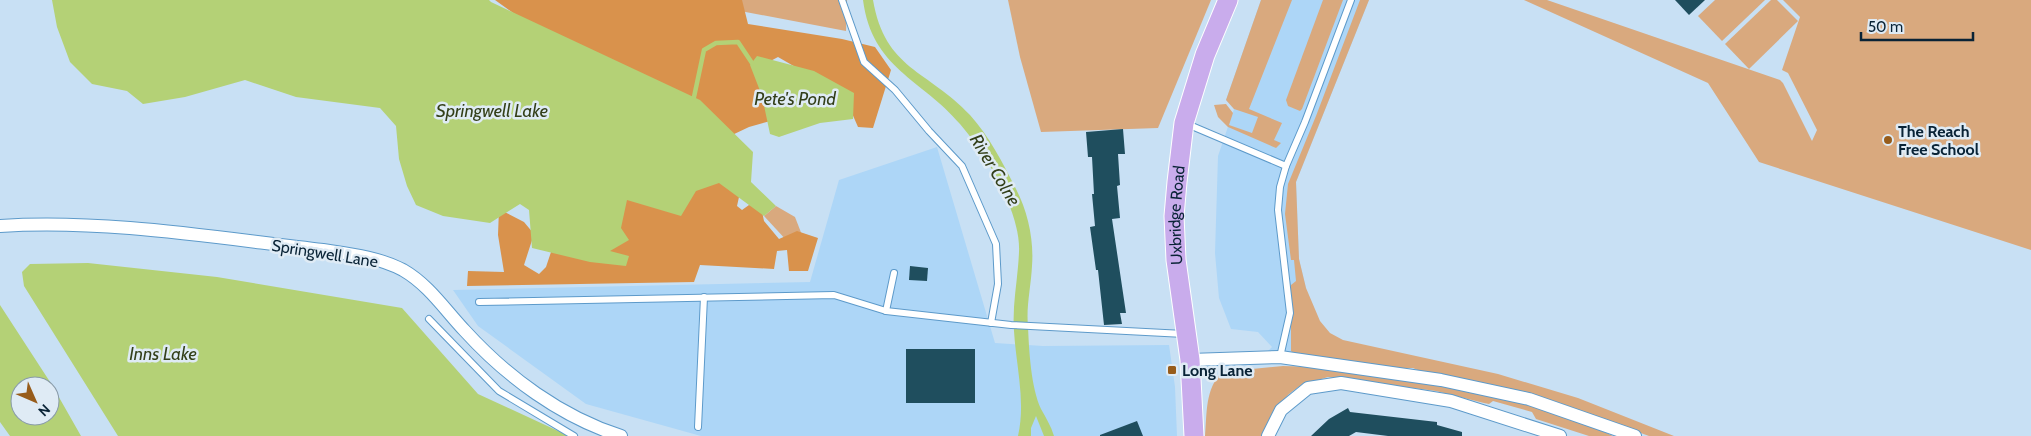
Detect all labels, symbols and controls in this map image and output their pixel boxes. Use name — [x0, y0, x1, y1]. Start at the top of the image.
scale bar — [1861, 10, 1974, 42]
text: 50 m — [1868, 18, 1903, 36]
water label: Pete's Pond — [754, 88, 836, 110]
water label: Springwell Lake — [436, 100, 548, 122]
place label: The Reach Free School — [1898, 122, 1979, 159]
water label: River Colne — [965, 130, 1025, 210]
marker: The Reach Free School — [1882, 134, 1894, 146]
street label: Uxbridge Road — [1165, 164, 1189, 265]
street label: Springwell Lane — [270, 236, 379, 271]
water label: Inns Lake — [129, 343, 197, 365]
place label: Long Lane — [1182, 361, 1253, 380]
marker: Long Lane — [1166, 364, 1178, 376]
north arrow — [10, 376, 60, 426]
text: N — [34, 400, 54, 420]

